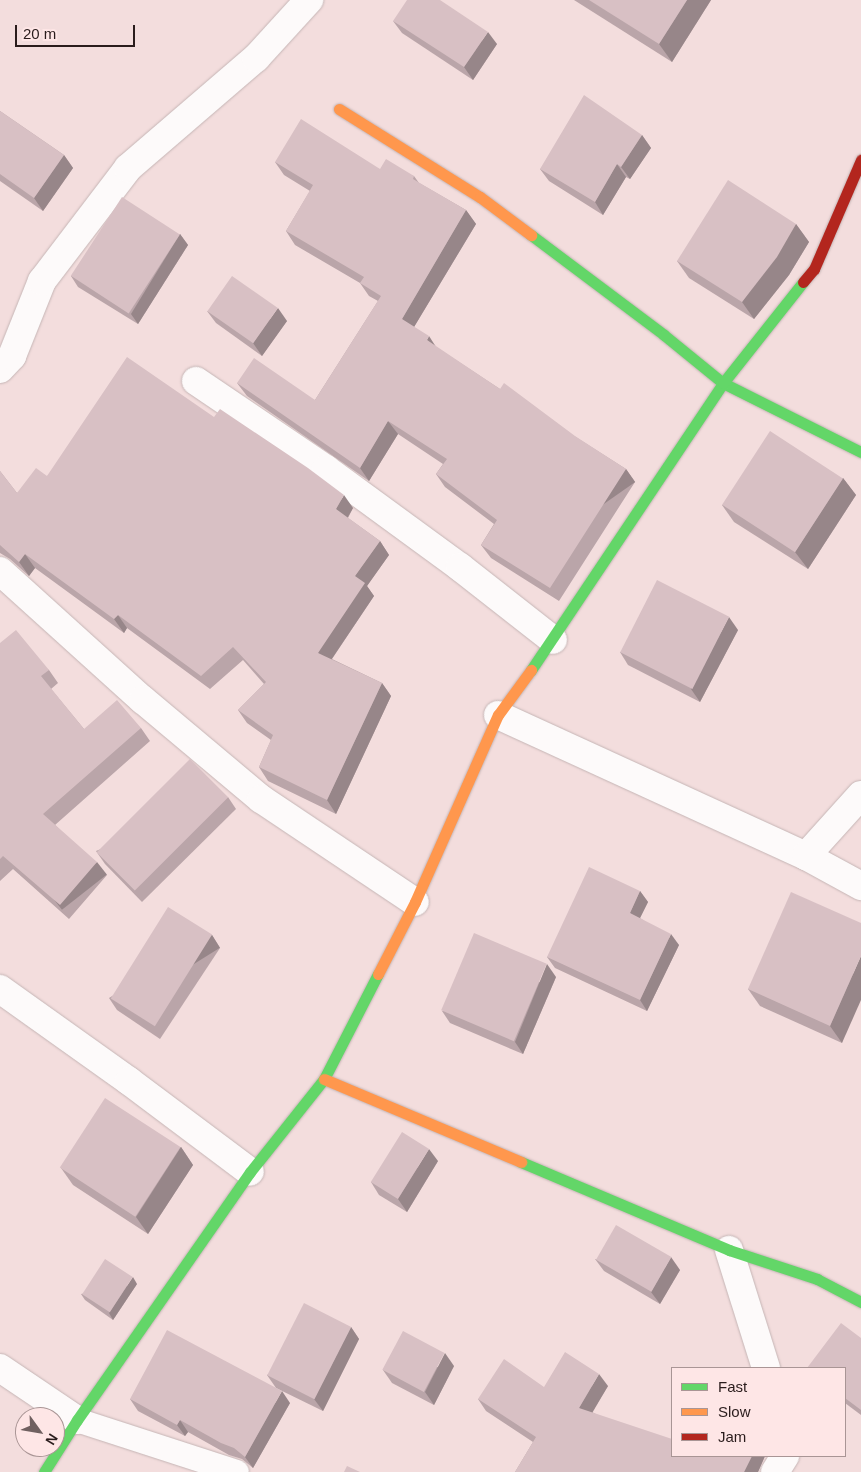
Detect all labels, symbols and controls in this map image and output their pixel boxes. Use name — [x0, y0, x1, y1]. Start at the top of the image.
scale bar — [18, 15, 138, 47]
text: 20 m — [23, 25, 56, 42]
legend — [671, 1367, 846, 1457]
text: Fast — [718, 1378, 747, 1395]
text: Slow — [718, 1403, 751, 1420]
north arrow — [15, 1407, 65, 1457]
text: Jam — [718, 1428, 746, 1445]
text: N — [42, 1431, 61, 1448]

